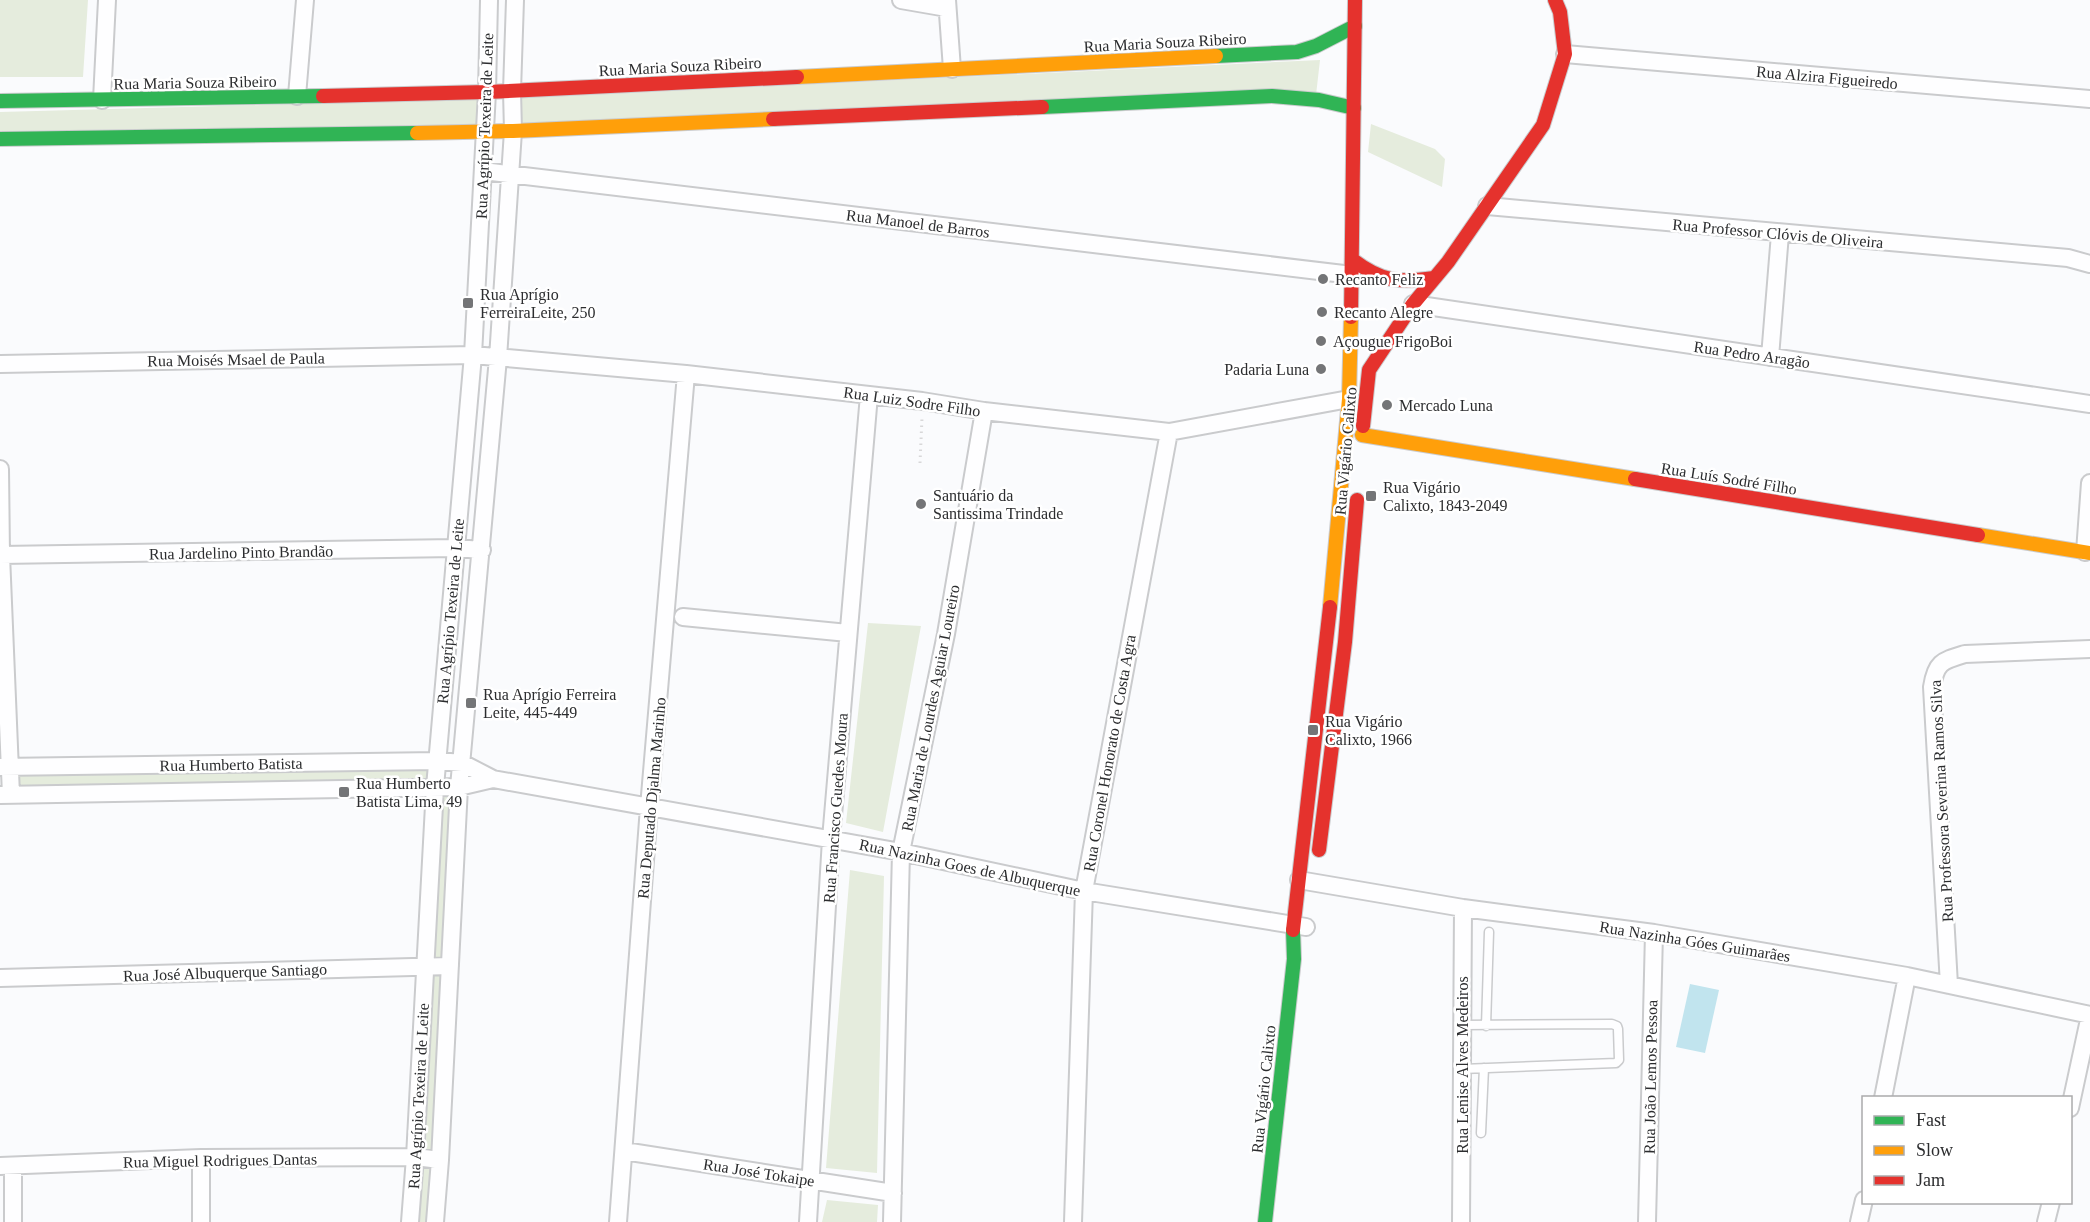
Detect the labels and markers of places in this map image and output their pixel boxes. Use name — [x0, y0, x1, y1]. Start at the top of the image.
place label: Recanto Feliz — [1335, 271, 1423, 288]
marker: Recanto Feliz — [1316, 272, 1330, 286]
place label: Rua Aprígio FerreiraLeite, 250 — [480, 286, 596, 321]
marker: Rua Aprígio FerreiraLeite, 250 — [461, 296, 475, 310]
place label: Recanto Alegre — [1334, 304, 1433, 322]
marker: Recanto Alegre — [1315, 305, 1329, 319]
place label: Açougue FrigoBoi — [1333, 333, 1453, 351]
marker: Açougue FrigoBoi — [1314, 334, 1328, 348]
place label: Padaria Luna — [1224, 361, 1309, 378]
marker: Padaria Luna — [1314, 362, 1328, 376]
place label: Mercado Luna — [1399, 397, 1493, 414]
marker: Mercado Luna — [1380, 398, 1394, 412]
place label: Rua Vigário Calixto, 1843-2049 — [1383, 479, 1507, 514]
place label: Santuário da Santissima Trindade — [933, 487, 1063, 522]
marker: Rua Vigário Calixto, 1843-2049 — [1364, 489, 1378, 503]
marker: Santuário da Santissima Trindade — [914, 497, 928, 511]
place label: Rua Aprígio Ferreira Leite, 445-449 — [483, 686, 616, 721]
marker: Rua Aprígio Ferreira Leite, 445-449 — [464, 696, 478, 710]
place label: Rua Vigário Calixto, 1966 — [1325, 713, 1412, 748]
marker: Rua Vigário Calixto, 1966 — [1306, 723, 1320, 737]
place label: Rua Humberto Batista Lima, 49 — [356, 775, 462, 810]
marker: Rua Humberto Batista Lima, 49 — [337, 785, 351, 799]

